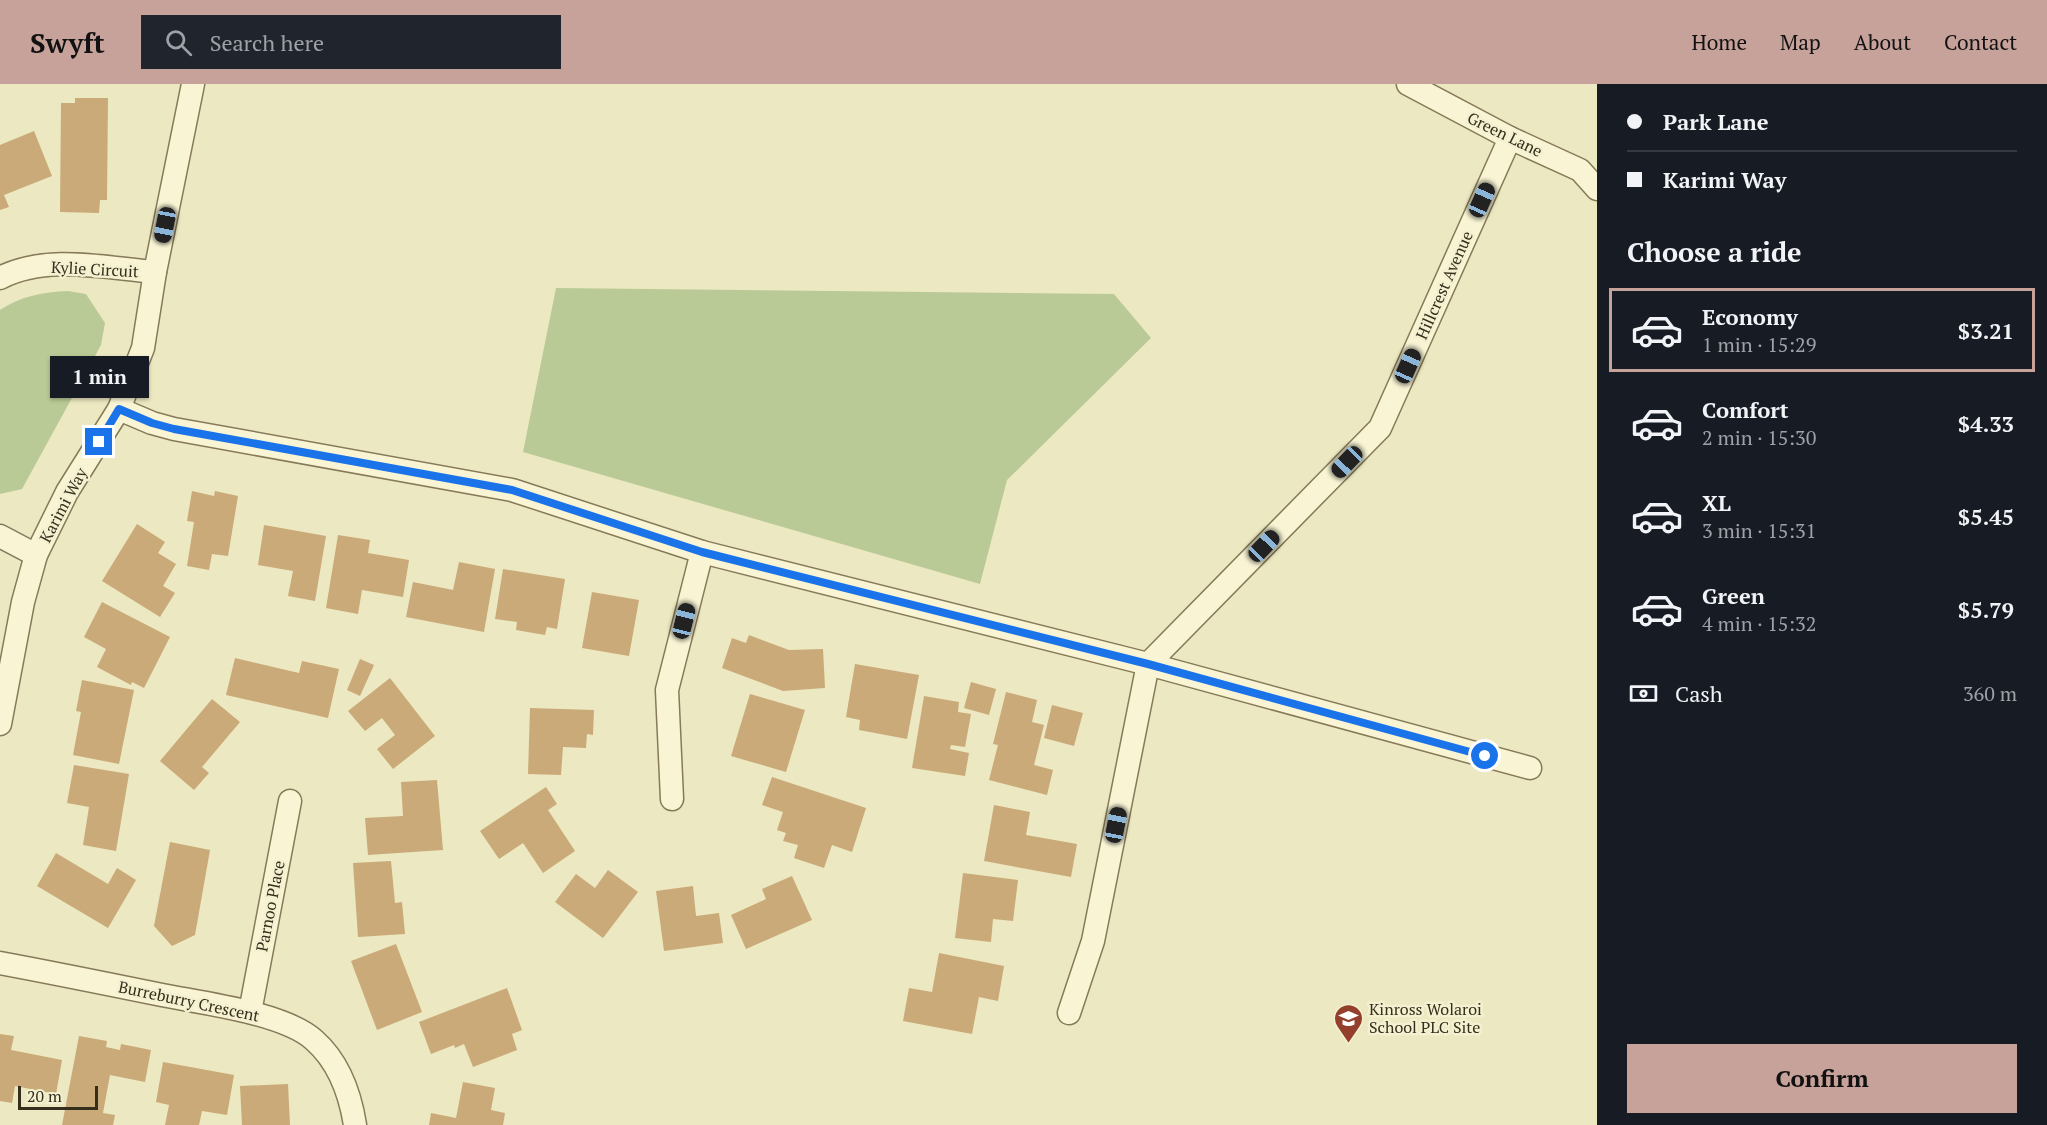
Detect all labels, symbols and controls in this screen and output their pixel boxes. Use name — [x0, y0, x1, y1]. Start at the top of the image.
search box — [141, 15, 561, 69]
text: Swyft — [30, 24, 105, 61]
icon: search — [162, 26, 195, 59]
text: Search here — [210, 28, 324, 57]
text: Home — [1691, 28, 1747, 56]
text: Map — [1780, 28, 1821, 56]
text: About — [1854, 28, 1911, 56]
text: Contact — [1944, 28, 2017, 56]
street label: Green Lane — [1464, 106, 1546, 162]
text: Park Lane — [1663, 107, 1769, 136]
text: Karimi Way — [1663, 165, 1786, 194]
car — [1466, 180, 1498, 220]
car — [153, 206, 177, 244]
street label: Hillcrest Avenue — [1410, 227, 1478, 343]
text: Choose a ride — [1627, 234, 1802, 270]
street label: Kylie Circuit — [51, 256, 139, 282]
text: Economy — [1702, 302, 1798, 331]
icon: car — [1630, 303, 1684, 357]
text: $3.21 — [1958, 316, 2014, 345]
text: 1 min · 15:29 — [1702, 331, 1816, 358]
car — [1392, 346, 1424, 386]
callout: 1 min — [50, 355, 148, 397]
text: 1 min — [72, 363, 127, 390]
text: Comfort — [1702, 395, 1788, 424]
icon: car — [1630, 396, 1684, 450]
text: $4.33 — [1958, 409, 2014, 438]
text: 2 min · 15:30 — [1702, 424, 1816, 451]
route end — [85, 428, 112, 455]
car — [1328, 443, 1366, 481]
street label: Karimi Way — [34, 463, 92, 546]
text: XL — [1702, 488, 1731, 517]
icon: car — [1630, 489, 1684, 543]
text: $5.45 — [1958, 502, 2014, 531]
text: 3 min · 15:31 — [1702, 517, 1816, 544]
car — [1245, 527, 1283, 565]
text: Green — [1702, 581, 1765, 610]
icon: car — [1630, 582, 1684, 636]
text: $5.79 — [1958, 595, 2014, 624]
car — [671, 601, 697, 641]
text: 4 min · 15:32 — [1702, 610, 1816, 637]
icon: cash — [1627, 677, 1660, 710]
text: Cash — [1675, 679, 1723, 708]
text: 360 m — [1963, 680, 2017, 707]
route start — [1471, 742, 1498, 769]
car — [1104, 806, 1128, 844]
street label: Parnoo Place — [250, 859, 290, 953]
street label: Burreburry Crescent — [116, 975, 262, 1027]
place label: Kinross Wolaroi School PLC Site — [1369, 998, 1482, 1038]
school or university icon: Kinross Wolaroi School PLC Site — [1332, 1002, 1364, 1044]
button: Confirm — [1627, 1044, 2017, 1113]
scale bar — [18, 1083, 98, 1110]
text: 20 m — [27, 1085, 62, 1107]

